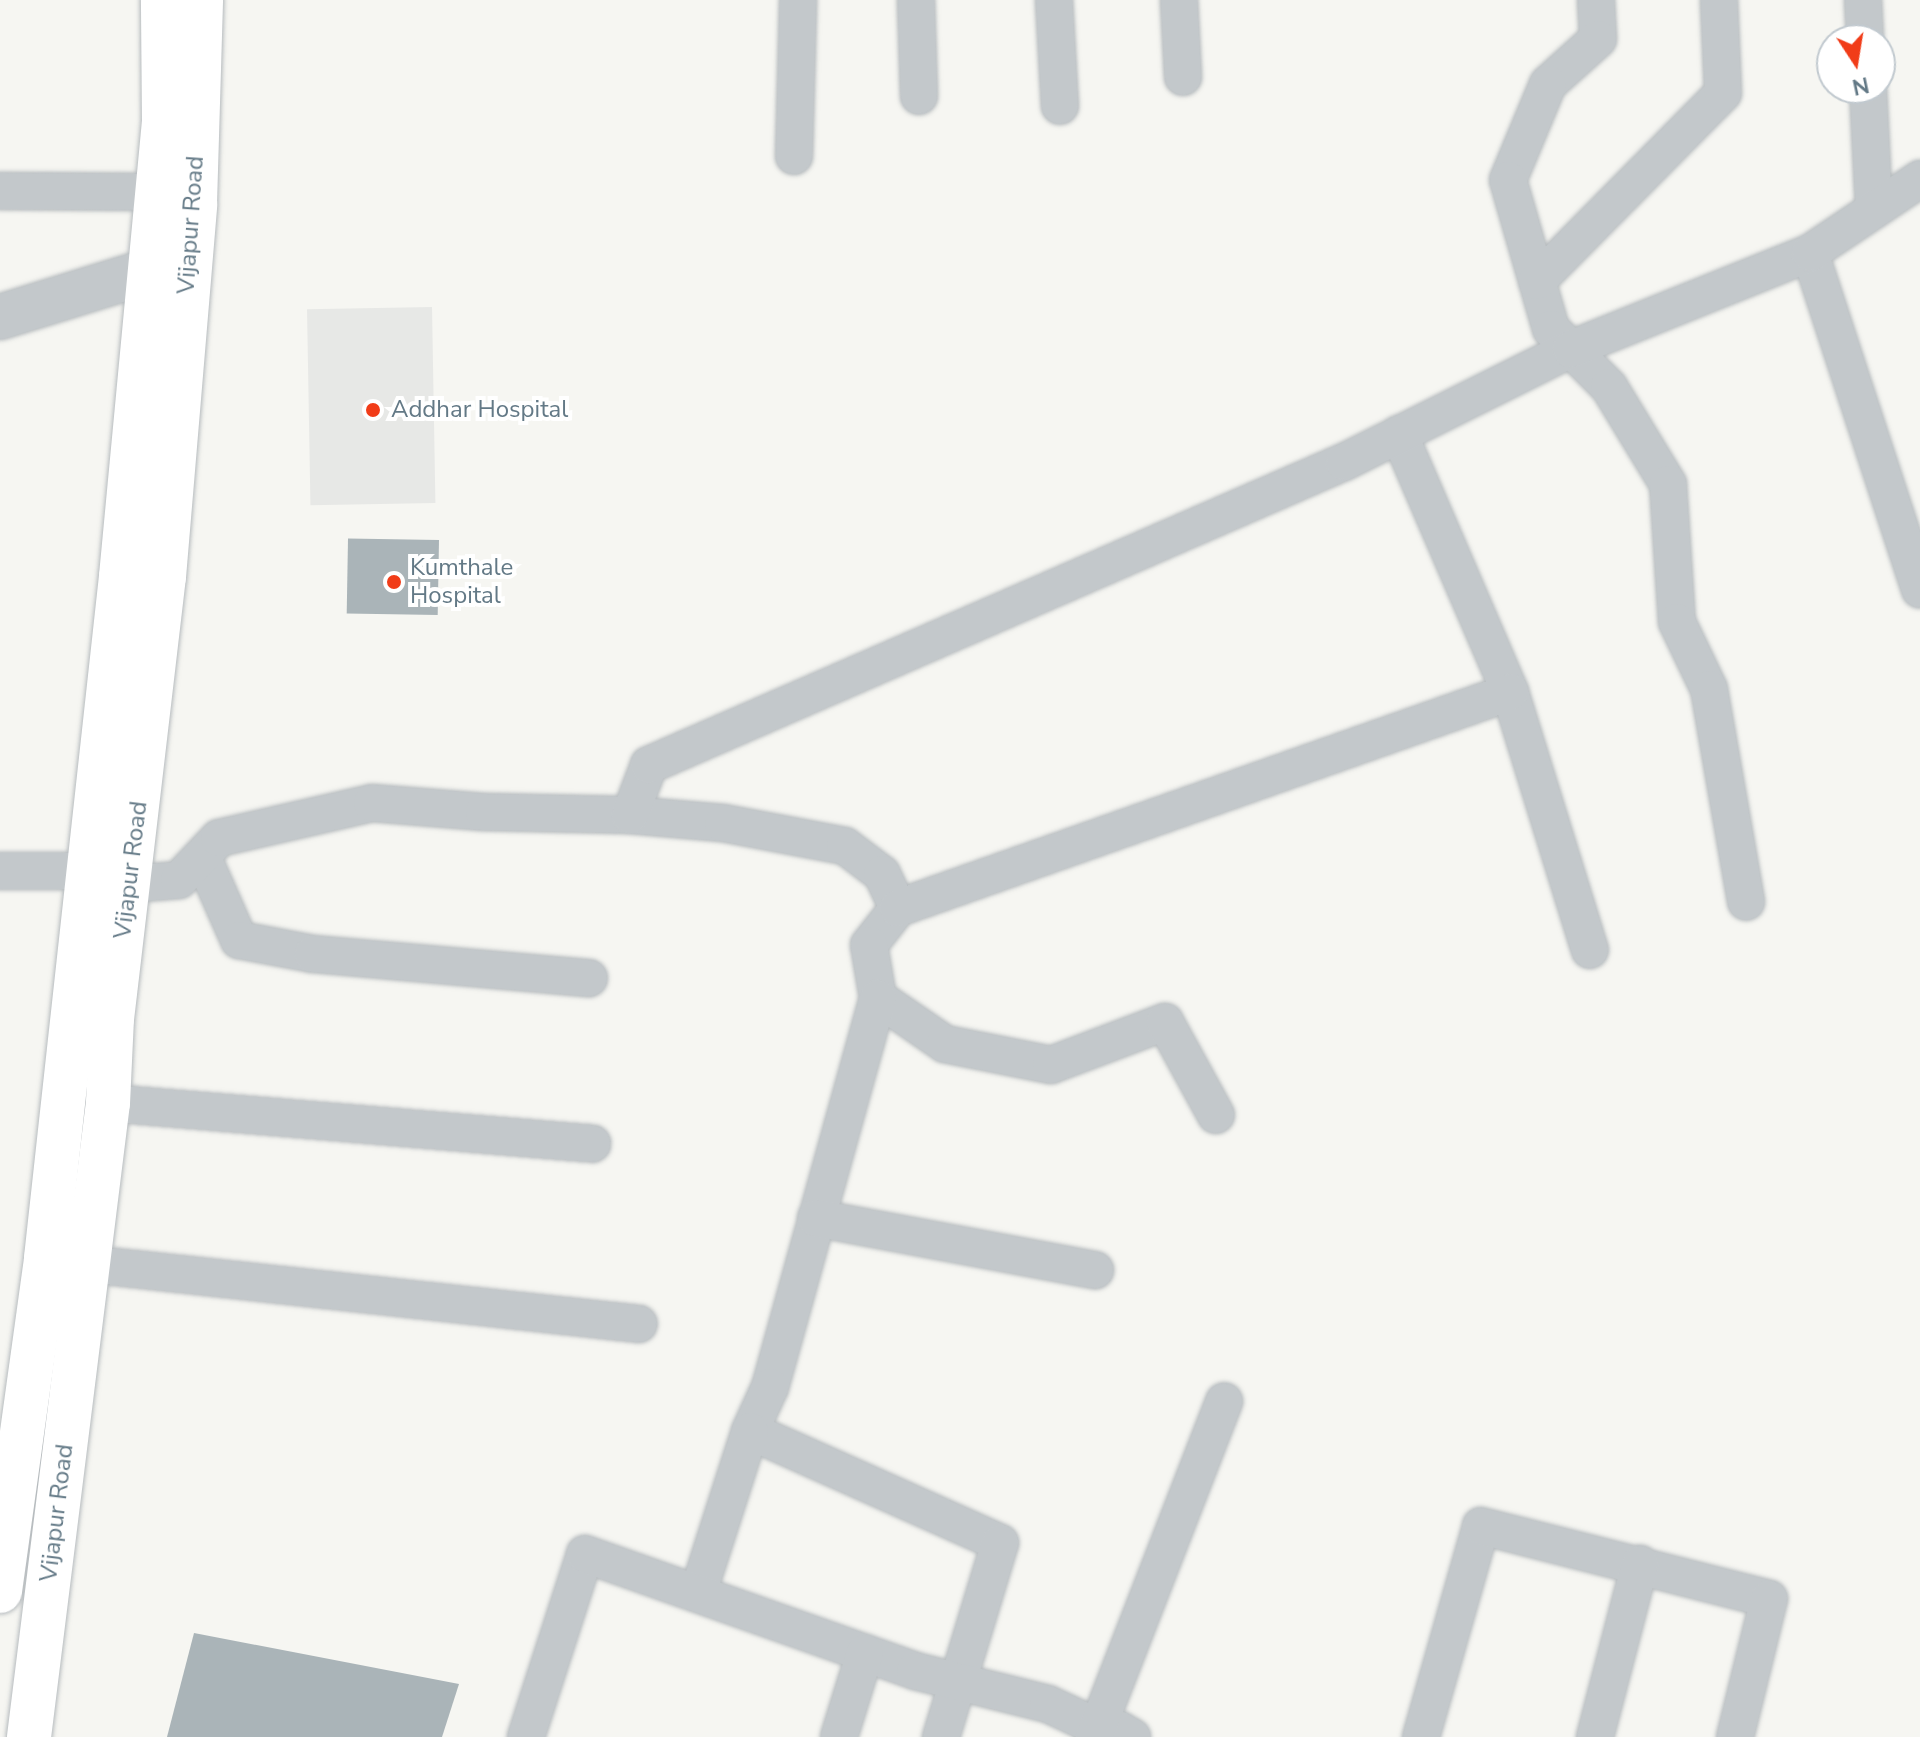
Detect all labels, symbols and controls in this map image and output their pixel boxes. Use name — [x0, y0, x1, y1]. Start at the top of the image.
north arrow — [1816, 24, 1896, 104]
text: N — [1849, 69, 1872, 102]
street label: Vijapur Road — [172, 155, 210, 295]
place label: Addhar Hospital — [391, 396, 568, 424]
marker: Addhar Hospital — [362, 399, 384, 421]
place label: Kumthale Hospital — [410, 554, 513, 610]
marker: Kumthale Hospital — [385, 573, 403, 591]
street label: Vijapur Road — [108, 799, 154, 941]
street label: Vijapur Road — [34, 1442, 80, 1584]

